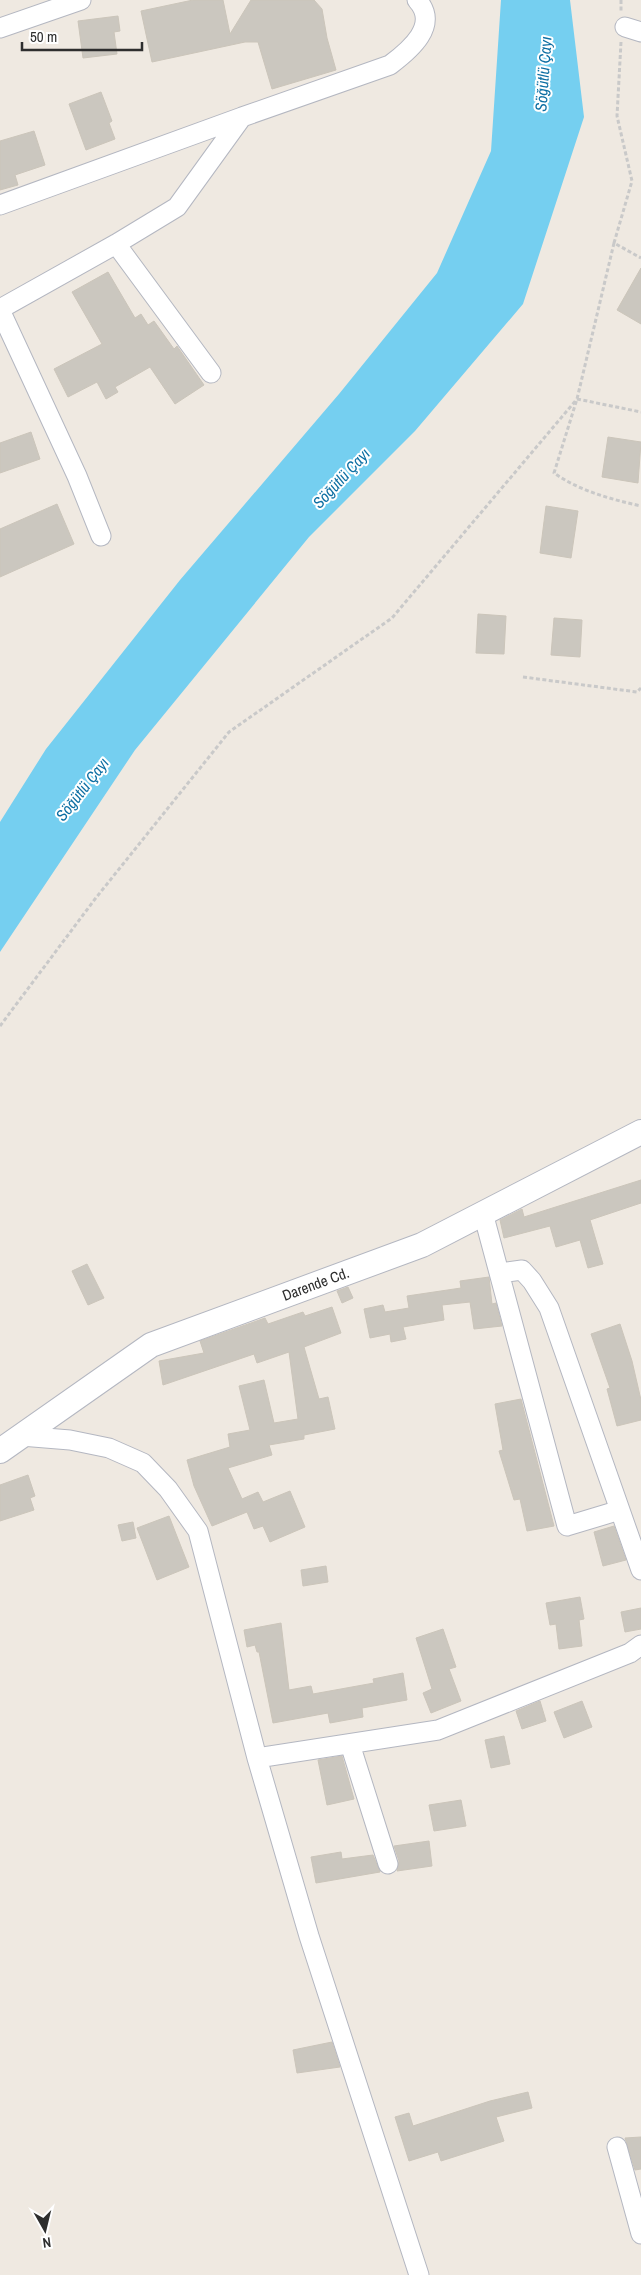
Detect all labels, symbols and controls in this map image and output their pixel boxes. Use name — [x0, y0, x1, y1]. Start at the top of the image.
scale bar — [22, 20, 142, 52]
text: 50 m — [30, 26, 57, 47]
water label: Söğütlü Çayı — [529, 35, 557, 112]
water label: Söğütlü Çayı — [307, 443, 375, 513]
water label: Söğütlü Çayı — [50, 752, 114, 825]
street label: Darende Cd. — [279, 1262, 352, 1306]
north arrow — [20, 2205, 70, 2255]
text: N — [41, 2233, 52, 2252]

